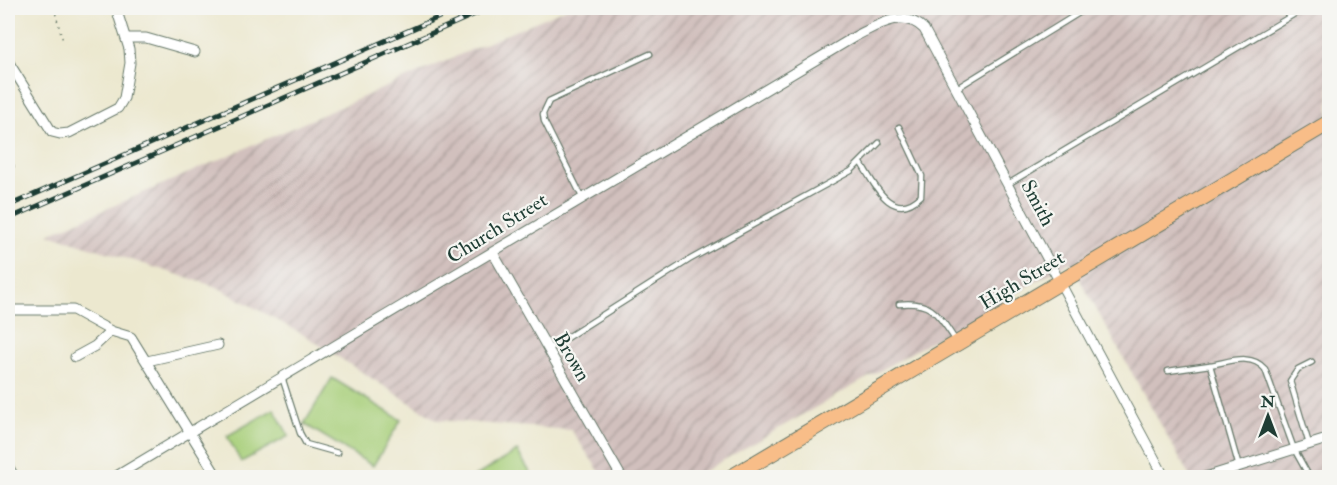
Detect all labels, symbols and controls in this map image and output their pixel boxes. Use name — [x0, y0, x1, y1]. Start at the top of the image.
street label: Smith — [1016, 176, 1061, 231]
street label: Church Street — [442, 187, 552, 269]
street label: High Street — [975, 245, 1069, 315]
street label: Brown — [548, 328, 596, 386]
north arrow — [1238, 386, 1298, 446]
text: N — [1260, 392, 1276, 412]

